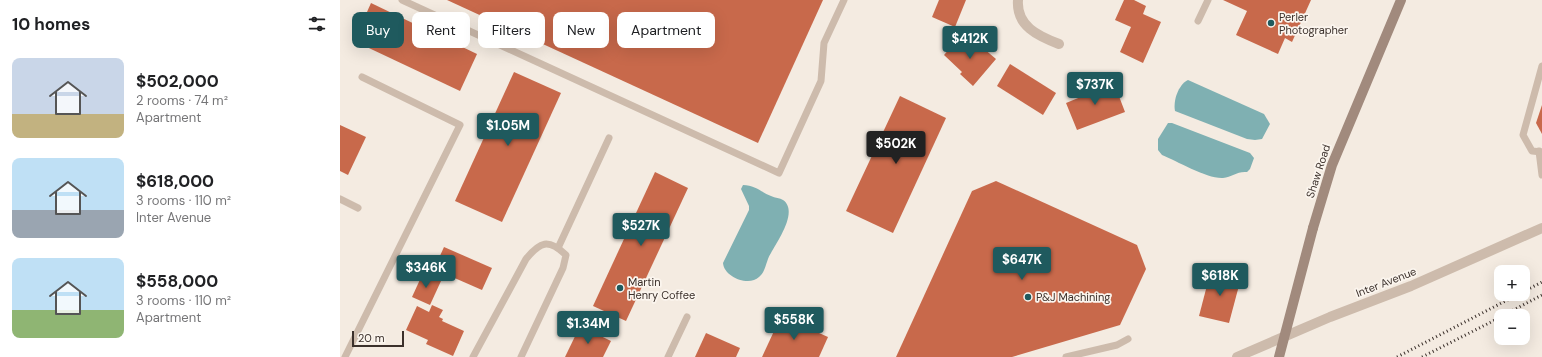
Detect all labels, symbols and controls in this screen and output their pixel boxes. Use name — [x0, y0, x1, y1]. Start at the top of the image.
place label: Perler Photographer — [1279, 10, 1348, 37]
chip: Buy — [352, 12, 404, 48]
chip: Rent — [412, 12, 470, 48]
chip: Filters — [478, 12, 545, 48]
chip: New — [553, 12, 609, 48]
chip: Apartment — [617, 12, 715, 48]
text: 10 homes — [12, 13, 90, 35]
icon: filters — [306, 13, 328, 35]
marker: Perler Photographer — [1266, 18, 1276, 28]
pin: $412K — [942, 26, 998, 60]
text: $412K — [951, 30, 989, 47]
text: $502,000 — [136, 70, 219, 92]
pin: $737K — [1067, 72, 1123, 106]
icon: home — [44, 74, 92, 122]
text: $737K — [1076, 76, 1114, 93]
text: 2 rooms · 74 m² — [136, 92, 228, 109]
text: Apartment — [136, 109, 201, 126]
pin: $1.05M — [475, 113, 541, 147]
text: $1.05M — [486, 117, 530, 134]
pin: $502K — [868, 131, 924, 165]
text: $502K — [875, 135, 917, 152]
street label: Shaw Road — [1303, 142, 1333, 200]
text: $618,000 — [136, 170, 214, 192]
icon: home — [44, 174, 92, 222]
text: 3 rooms · 110 m² — [136, 192, 231, 209]
text: Inter Avenue — [136, 209, 211, 226]
pin: $527K — [613, 213, 669, 247]
text: $527K — [622, 217, 660, 234]
pin: $647K — [994, 247, 1050, 281]
text: $647K — [1002, 251, 1042, 268]
pin: $346K — [398, 255, 454, 289]
text: $346K — [406, 259, 446, 276]
pin: $618K — [1192, 263, 1248, 297]
street label: Inter Avenue — [1354, 264, 1418, 300]
map controls — [1494, 265, 1530, 345]
button: + — [1494, 265, 1530, 301]
text: $618K — [1201, 267, 1239, 284]
text: $558,000 — [136, 270, 218, 292]
icon: home — [44, 274, 92, 322]
place label: Martin Henry Coffee — [628, 275, 695, 302]
marker: Martin Henry Coffee — [615, 283, 625, 293]
place label: P&J Machining — [1036, 290, 1110, 304]
text: 3 rooms · 110 m² — [136, 292, 231, 309]
marker: P&J Machining — [1023, 292, 1033, 302]
pin: $558K — [766, 307, 822, 341]
text: Apartment — [136, 309, 201, 326]
button: − — [1494, 309, 1530, 345]
pin: $1.34M — [555, 311, 621, 345]
text: $558K — [774, 311, 814, 328]
text: $1.34M — [566, 315, 610, 332]
scale bar — [352, 329, 404, 348]
text: 20 m — [358, 331, 384, 345]

